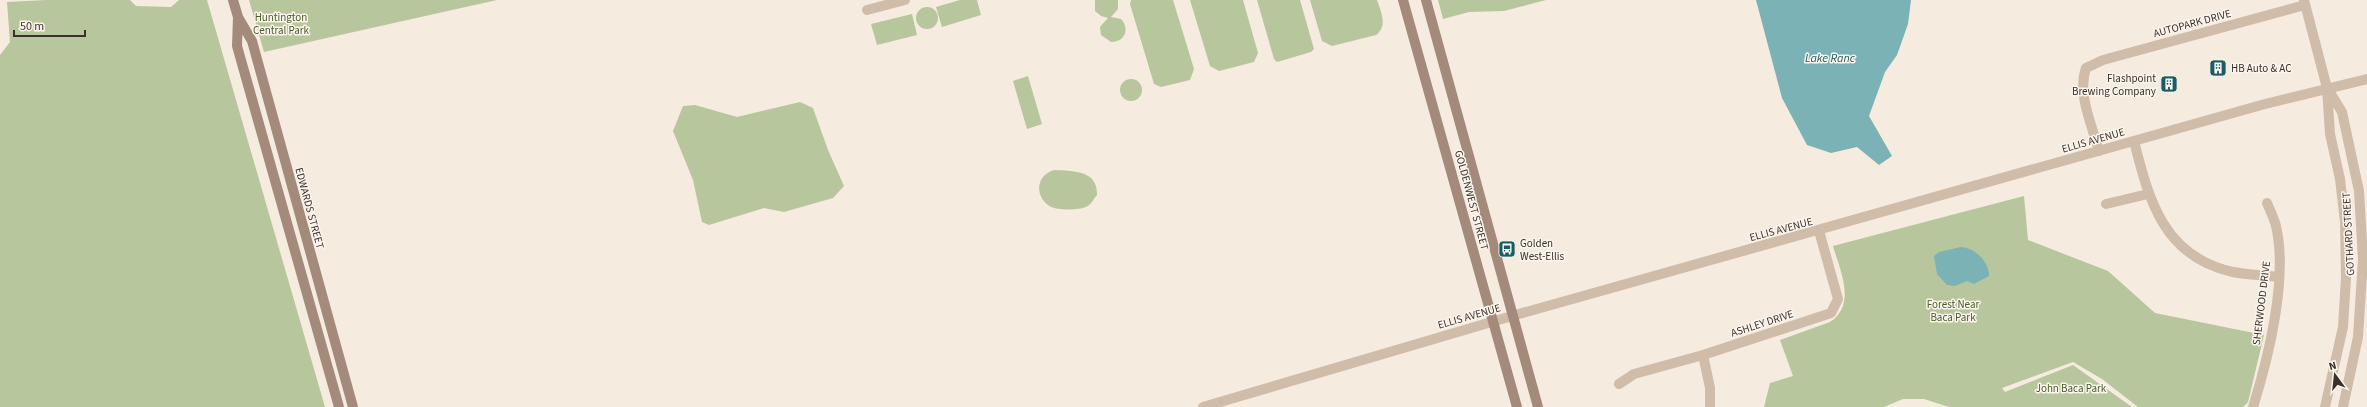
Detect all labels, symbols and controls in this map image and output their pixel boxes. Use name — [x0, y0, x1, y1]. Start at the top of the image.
street label: AUTOPARK DRIVE — [2152, 6, 2233, 41]
park label: Huntington Central Park — [253, 10, 310, 38]
scale bar — [14, 12, 85, 38]
text: 50 m — [20, 18, 44, 35]
water label: Lake Ranc — [1805, 50, 1856, 67]
building icon: HB Auto & AC — [2208, 58, 2228, 78]
place label: HB Auto & AC — [2231, 61, 2292, 76]
place label: Flashpoint Brewing Company — [2072, 71, 2156, 99]
building icon: Flashpoint Brewing Company — [2159, 74, 2179, 94]
street label: ELLIS AVENUE — [2060, 124, 2127, 157]
street label: GOLDENWEST STREET — [1451, 149, 1492, 252]
street label: EDWARDS STREET — [291, 166, 328, 250]
street label: GOTHARD STREET — [2339, 192, 2358, 276]
street label: ELLIS AVENUE — [1748, 214, 1815, 245]
place label: Golden West-Ellis — [1520, 236, 1564, 264]
bus stop icon: Golden West-Ellis — [1497, 239, 1517, 259]
street label: SHERWOOD DRIVE — [2249, 260, 2274, 346]
park label: Forest Near Baca Park — [1927, 297, 1979, 325]
street label: ELLIS AVENUE — [1436, 300, 1503, 333]
street label: ASHLEY DRIVE — [1729, 306, 1796, 341]
north arrow — [2315, 355, 2355, 395]
text: N — [2327, 358, 2338, 374]
park label: John Baca Park — [2036, 381, 2107, 396]

